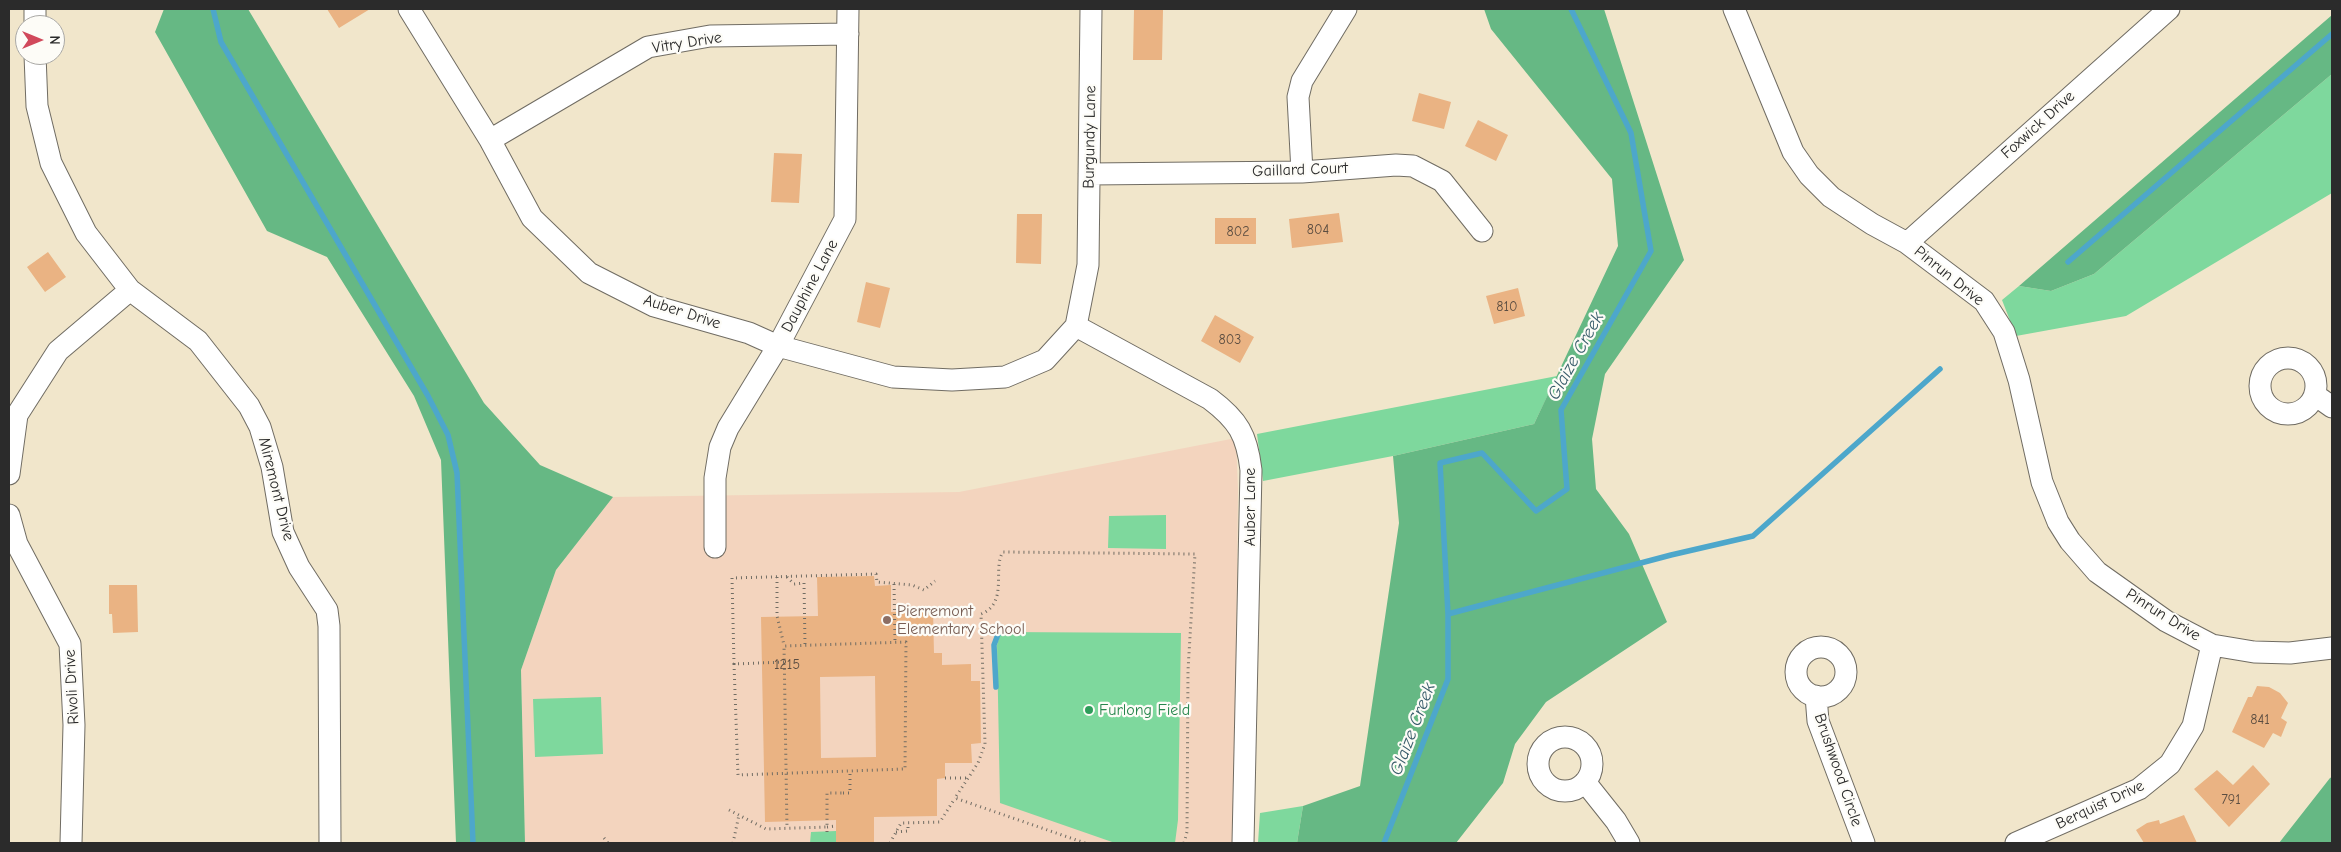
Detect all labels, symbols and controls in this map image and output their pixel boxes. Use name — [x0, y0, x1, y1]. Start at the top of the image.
north arrow — [15, 15, 65, 65]
street label: Vitry Drive — [651, 28, 723, 58]
text: N — [46, 35, 63, 45]
street label: Burgundy Lane — [1080, 85, 1100, 189]
street label: Foxwick Drive — [1997, 87, 2079, 163]
street label: Gaillard Court — [1252, 159, 1348, 181]
house number: 804 — [1307, 222, 1329, 238]
house number: 802 — [1226, 224, 1250, 240]
street label: Dauphine Lane — [778, 236, 842, 336]
street label: Pinrun Drive — [1910, 242, 1988, 310]
street label: Auber Drive — [641, 290, 723, 334]
house number: 810 — [1496, 299, 1518, 315]
water label: Glaize Creek — [1543, 308, 1609, 404]
house number: 803 — [1219, 332, 1241, 348]
street label: Miremont Drive — [254, 435, 298, 543]
street label: Auber Lane — [1240, 468, 1260, 546]
street label: Pinrun Drive — [2122, 584, 2204, 646]
place label: Pierremont Elementary School — [897, 601, 1025, 639]
marker: Pierremont Elementary School — [881, 614, 893, 626]
street label: Rivoli Drive — [60, 649, 84, 725]
house number: 1215 — [774, 657, 800, 673]
water label: Glaize Creek — [1386, 680, 1440, 778]
place label: Furlong Field — [1099, 700, 1190, 720]
marker: Furlong Field — [1083, 704, 1095, 716]
street label: Brushwood Circle — [1810, 711, 1866, 829]
house number: 841 — [2250, 712, 2270, 728]
street label: Berquist Drive — [2053, 776, 2147, 834]
house number: 791 — [2221, 792, 2241, 808]

